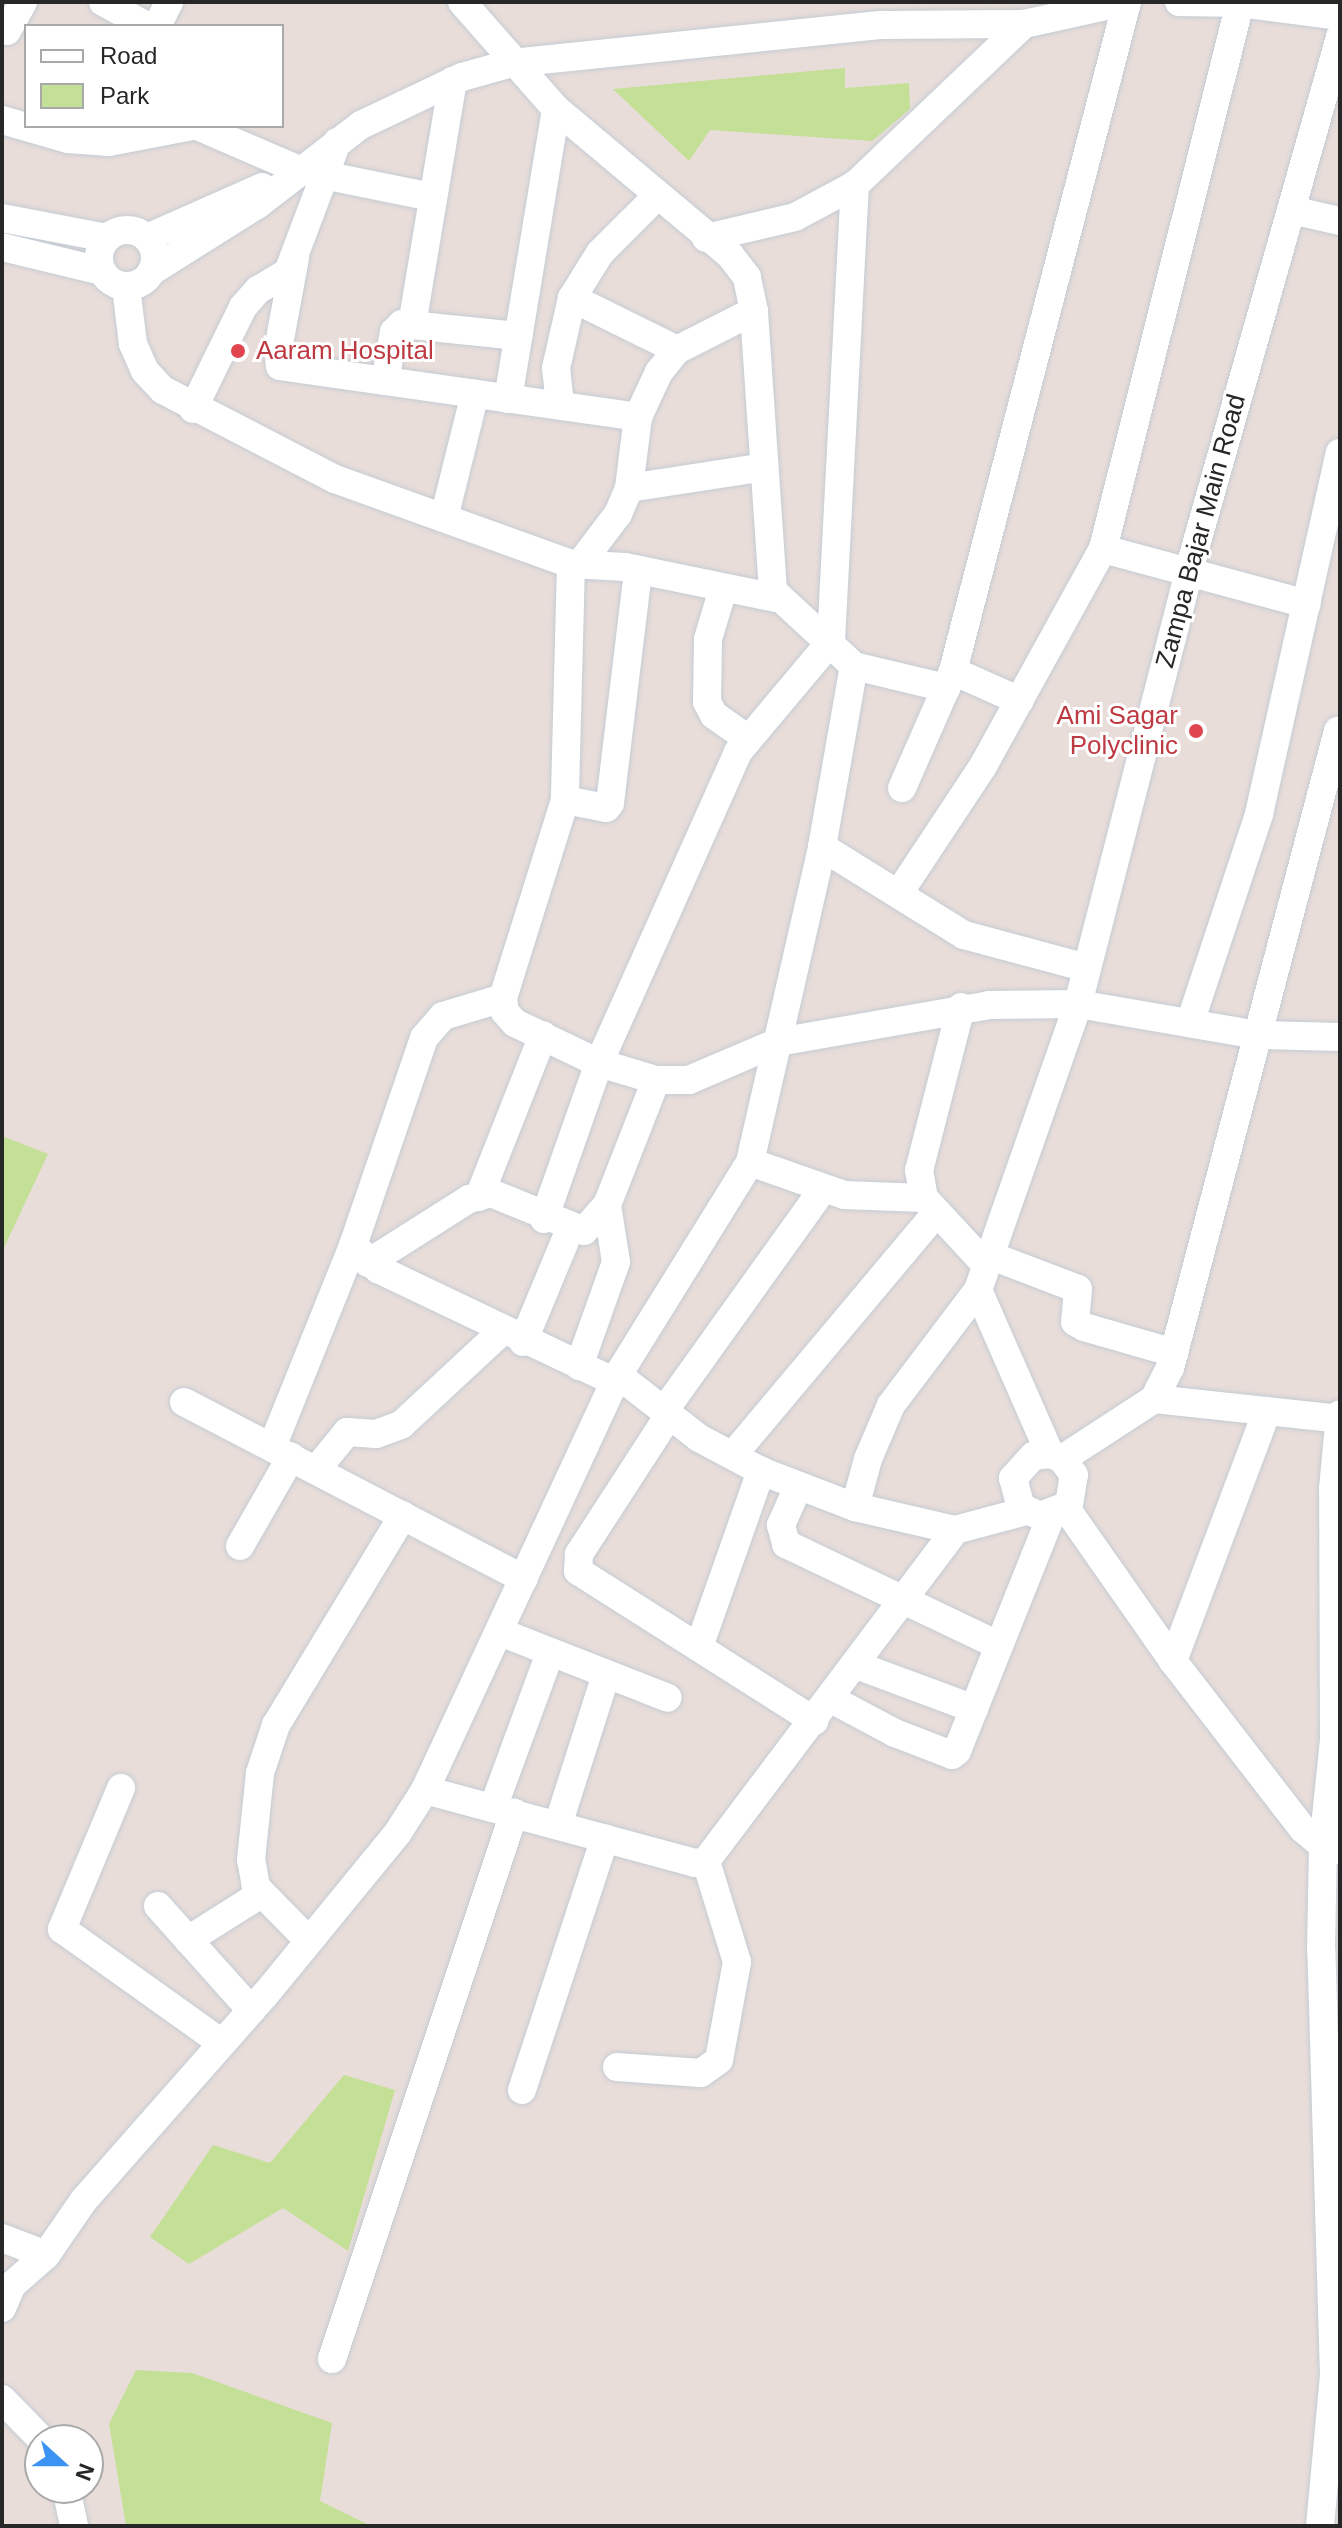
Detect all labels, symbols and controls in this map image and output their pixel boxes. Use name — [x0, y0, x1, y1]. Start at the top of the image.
legend — [24, 24, 284, 128]
text: Road — [100, 42, 157, 69]
text: Park — [100, 82, 149, 109]
place label: Aaram Hospital — [256, 335, 434, 367]
marker: Aaram Hospital — [227, 340, 249, 362]
street label: Zampa Bajar Main Road — [1149, 391, 1253, 671]
place label: Ami Sagar Polyclinic — [1057, 700, 1178, 762]
marker: Ami Sagar Polyclinic — [1185, 720, 1207, 742]
north arrow — [24, 2424, 104, 2504]
text: N — [70, 2460, 100, 2484]

